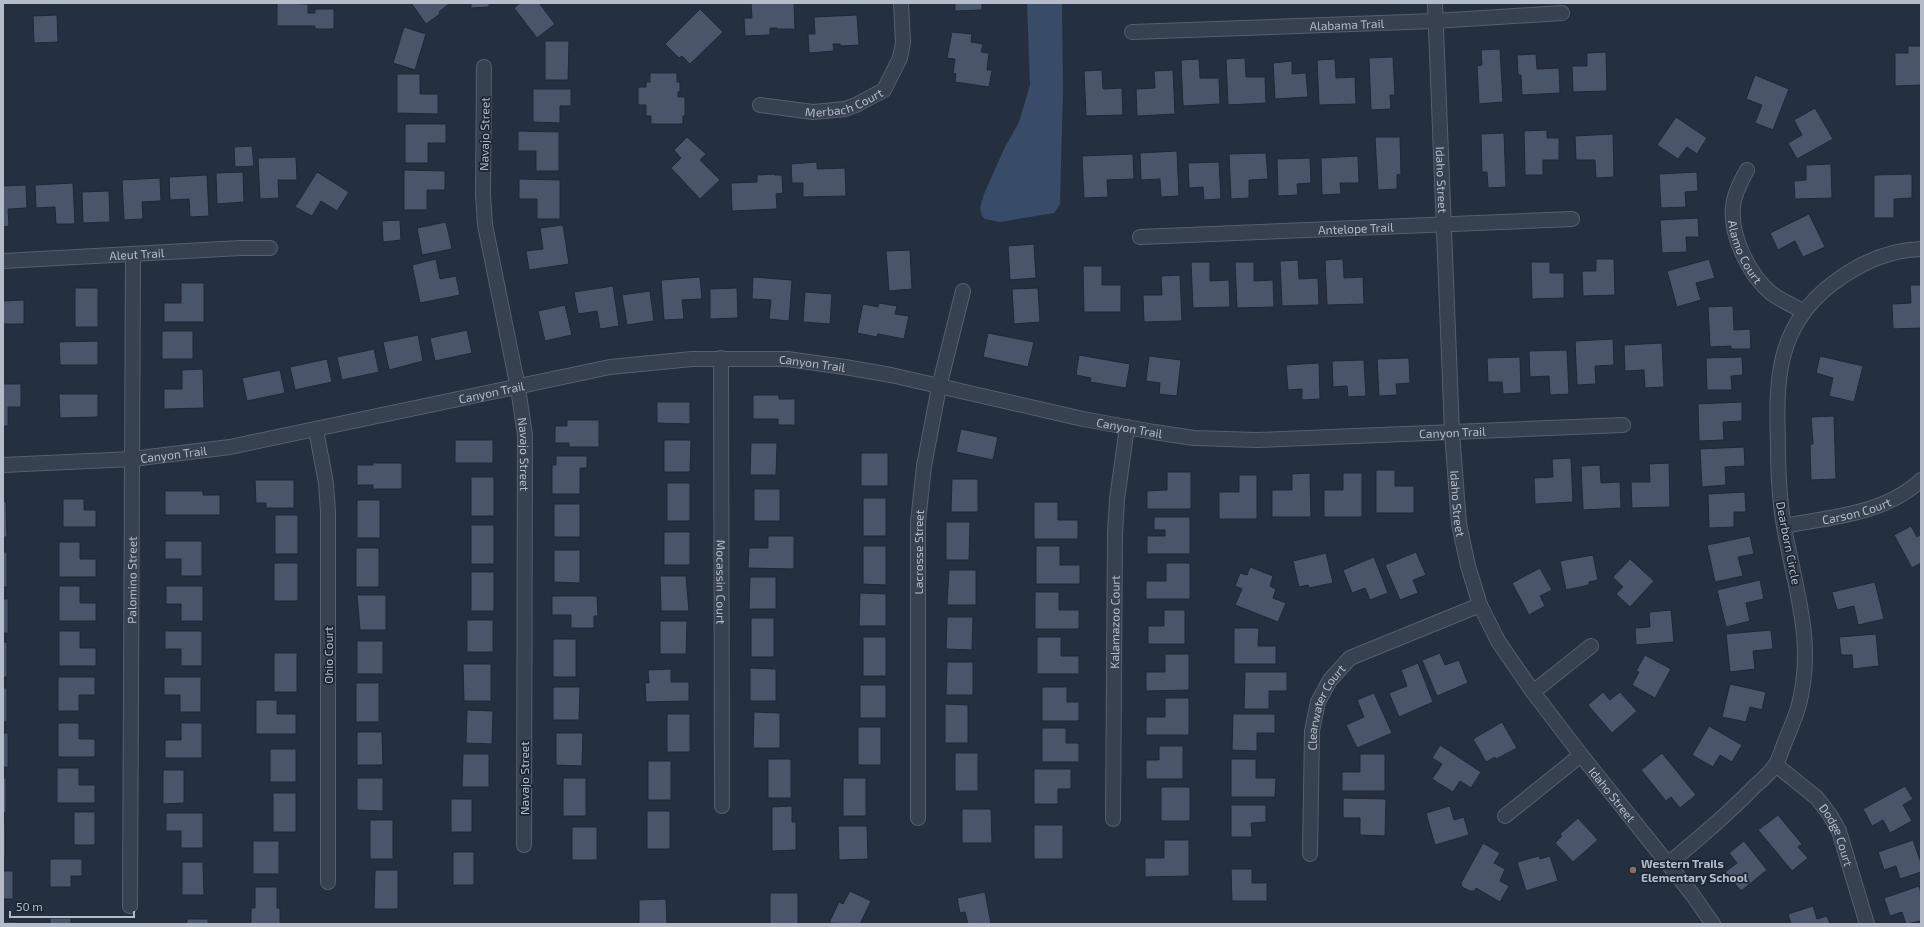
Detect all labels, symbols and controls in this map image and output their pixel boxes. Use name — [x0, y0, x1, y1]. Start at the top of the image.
street label: Alabama Trail — [1309, 16, 1385, 33]
street label: Merbach Court — [804, 85, 885, 119]
street label: Navajo Street — [476, 97, 493, 171]
street label: Idaho Street — [1434, 146, 1450, 214]
street label: Antelope Trail — [1318, 219, 1394, 237]
street label: Alamo Court — [1726, 219, 1766, 286]
street label: Aleut Trail — [109, 245, 165, 262]
street label: Canyon Trail — [779, 352, 847, 374]
street label: Canyon Trail — [457, 378, 526, 406]
street label: Canyon Trail — [1095, 415, 1164, 440]
street label: Navajo Street — [515, 416, 532, 491]
street label: Canyon Trail — [1419, 424, 1486, 440]
street label: Canyon Trail — [140, 443, 208, 465]
street label: Idaho Street — [1448, 470, 1469, 538]
street label: Carson Court — [1821, 494, 1893, 526]
street label: Dearborn Circle — [1774, 500, 1804, 586]
street label: Lacrosse Street — [911, 508, 926, 594]
street label: Palomino Street — [124, 536, 139, 624]
street label: Mocassin Court — [714, 540, 729, 625]
street label: Kalamazoo Court — [1107, 575, 1122, 669]
street label: Ohio Court — [321, 626, 335, 684]
street label: Clearwater Court — [1305, 661, 1348, 751]
street label: Navajo Street — [517, 741, 532, 815]
street label: Idaho Street — [1586, 764, 1639, 825]
street label: Dodge Court — [1817, 801, 1856, 868]
place label: Western Trails Elementary School — [1641, 856, 1748, 885]
marker: Western Trails Elementary School — [1628, 865, 1638, 875]
scale bar — [10, 893, 134, 919]
text: 50 m — [16, 899, 43, 913]

